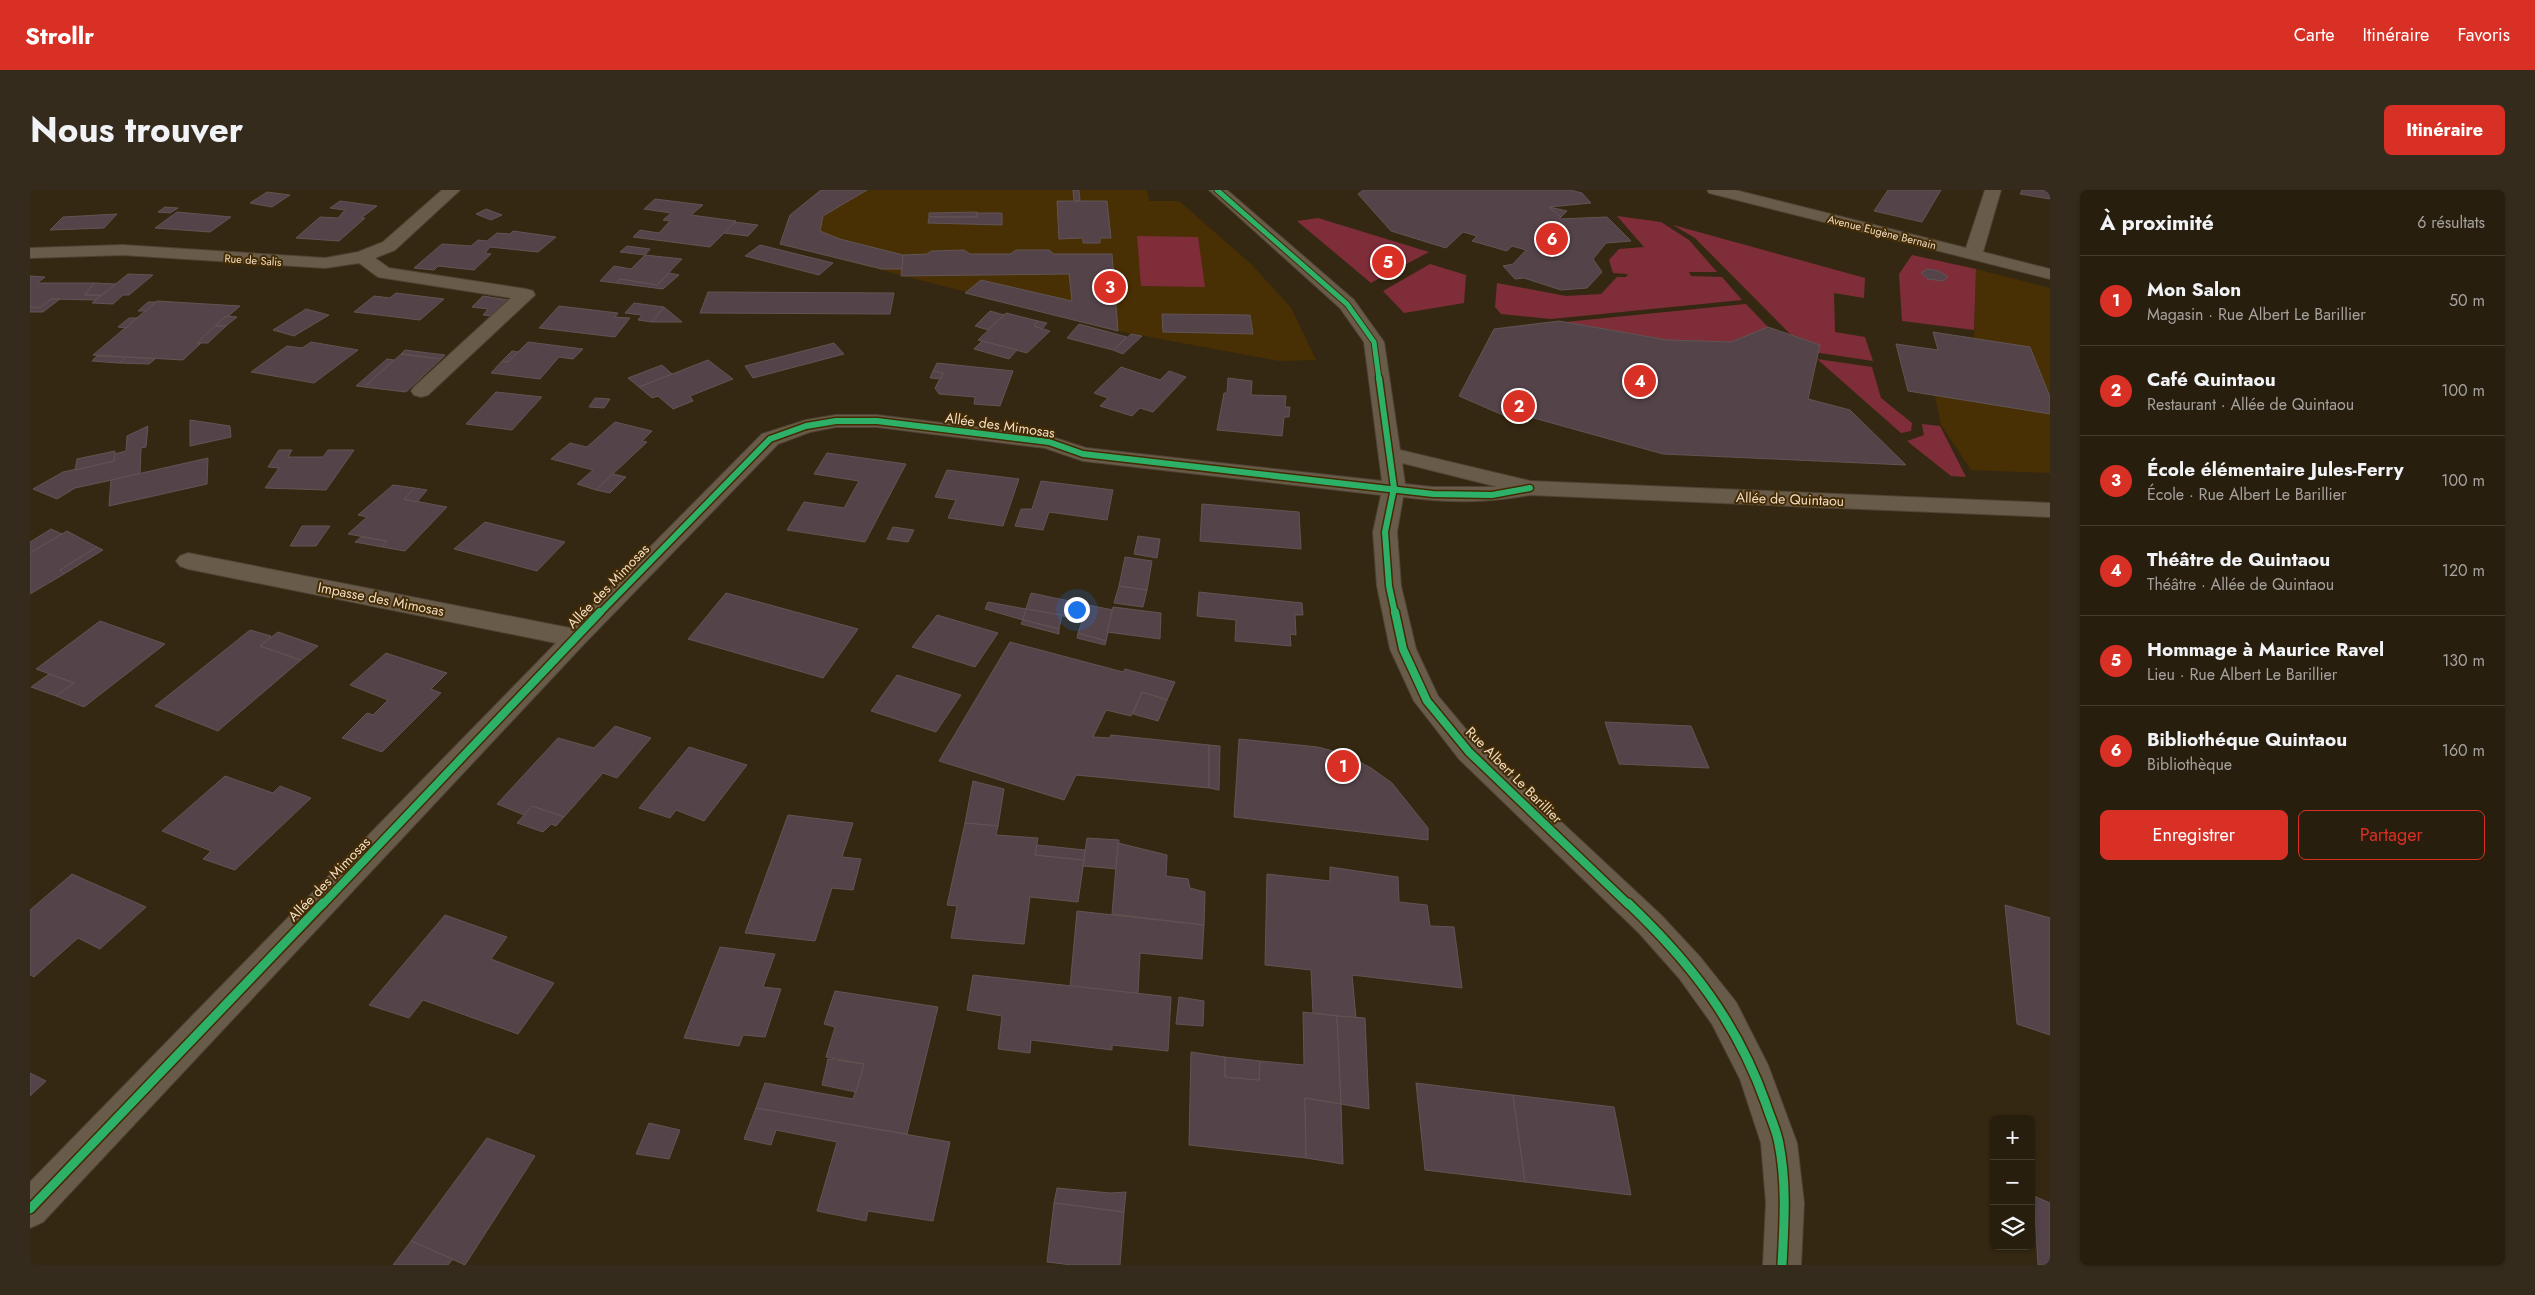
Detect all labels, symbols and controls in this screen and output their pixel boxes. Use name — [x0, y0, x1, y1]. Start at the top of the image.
text: Strollr — [25, 18, 94, 53]
text: Carte — [2294, 22, 2335, 48]
text: Itinéraire — [2363, 22, 2429, 48]
text: Favoris — [2457, 22, 2510, 48]
text: Nous trouver — [30, 105, 243, 155]
button: Itinéraire — [2384, 105, 2505, 155]
text: À proximité — [2100, 208, 2214, 238]
street label: Avenue Eugène Bernain — [1826, 211, 1938, 253]
text: 6 résultats — [2417, 211, 2485, 234]
pin: 6 — [1536, 220, 1568, 258]
pin: 5 — [1372, 243, 1404, 281]
street label: Rue de Salis — [224, 250, 283, 270]
pin: 3 — [1094, 268, 1126, 306]
text: Mon Salon — [2147, 276, 2241, 303]
text: 1 — [2112, 289, 2120, 312]
text: 50 m — [2449, 289, 2485, 312]
text: Magasin · Rue Albert Le Barillier — [2147, 303, 2366, 326]
pin: 4 — [1624, 362, 1656, 400]
text: Café Quintaou — [2147, 366, 2276, 393]
text: 2 — [2111, 379, 2121, 402]
text: 100 m — [2441, 379, 2485, 402]
pin: 2 — [1503, 387, 1535, 425]
text: Restaurant · Allée de Quintaou — [2147, 393, 2354, 416]
street label: Allée des Mimosas — [944, 407, 1057, 443]
text: École élémentaire Jules-Ferry — [2147, 456, 2404, 483]
text: 3 — [2111, 469, 2121, 492]
text: 100 m — [2441, 469, 2485, 492]
text: École · Rue Albert Le Barillier — [2147, 483, 2346, 506]
street label: Allée de Quintaou — [1736, 487, 1844, 511]
street label: Allée des Mimosas — [562, 539, 654, 633]
text: Théâtre de Quintaou — [2147, 546, 2330, 573]
text: 4 — [2110, 559, 2122, 582]
text: 120 m — [2442, 559, 2485, 582]
text: Théâtre · Allée de Quintaou — [2147, 573, 2334, 596]
street label: Impasse des Mimosas — [316, 577, 446, 621]
your location — [1064, 597, 1090, 623]
text: Hommage à Maurice Ravel — [2147, 636, 2384, 663]
text: 5 — [2111, 649, 2121, 672]
text: 130 m — [2442, 649, 2485, 672]
text: Lieu · Rue Albert Le Barillier — [2147, 663, 2337, 686]
street label: Rue Albert Le Barillier — [1461, 722, 1567, 828]
text: Bibliothéque Quintaou — [2147, 726, 2347, 753]
text: 6 — [2111, 739, 2121, 762]
text: 160 m — [2442, 739, 2485, 762]
pin: 1 — [1327, 747, 1359, 785]
text: Bibliothèque — [2147, 753, 2232, 776]
button: Enregistrer — [2100, 810, 2288, 860]
button: Partager — [2298, 810, 2485, 860]
street label: Allée des Mimosas — [283, 832, 375, 926]
map controls — [1990, 1115, 2035, 1250]
button: + — [1990, 1115, 2035, 1160]
button: − — [1990, 1160, 2035, 1205]
button: layers — [1990, 1205, 2035, 1250]

